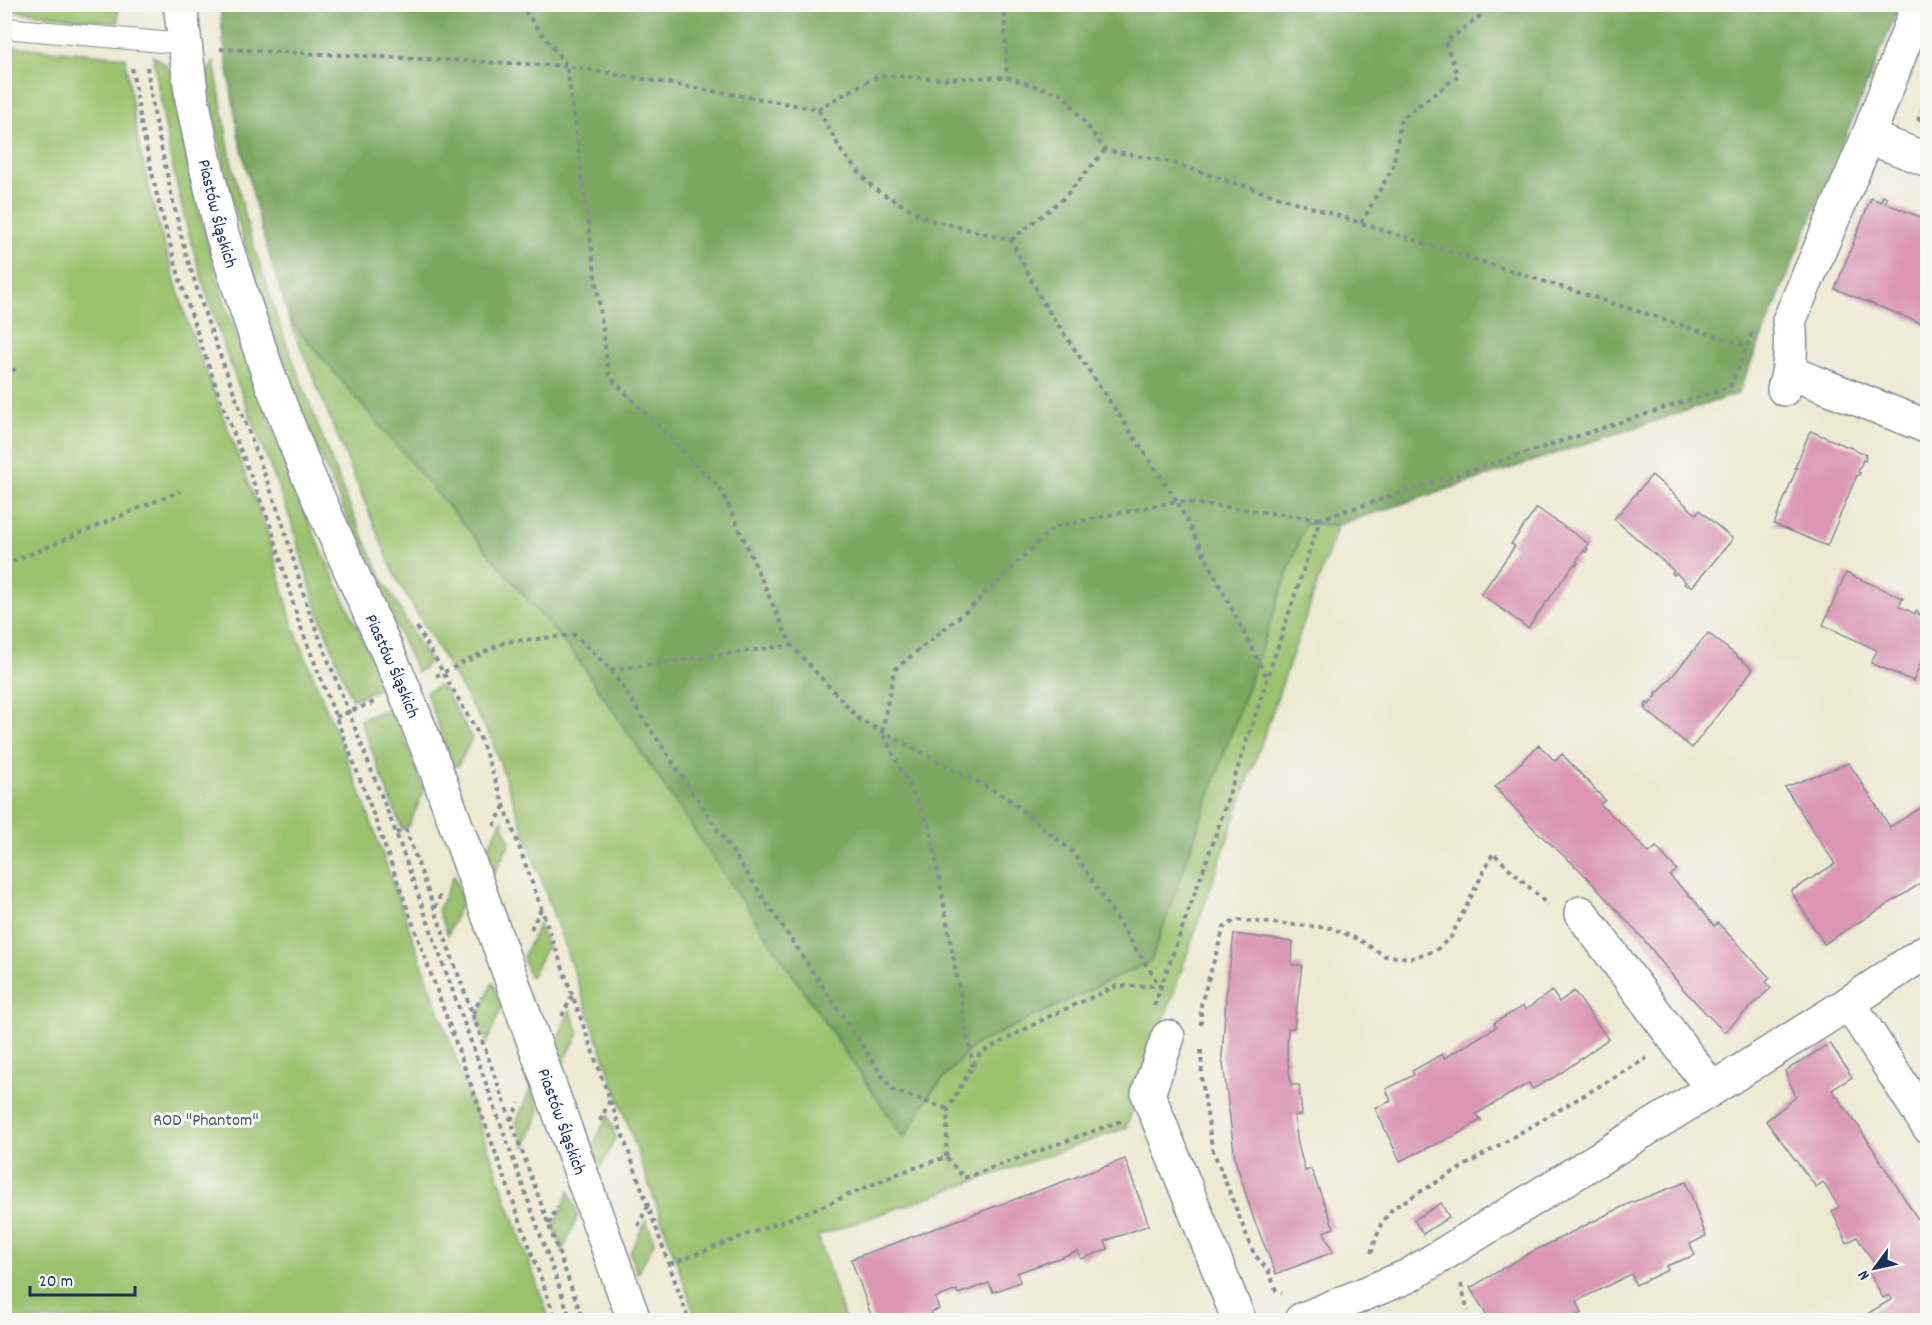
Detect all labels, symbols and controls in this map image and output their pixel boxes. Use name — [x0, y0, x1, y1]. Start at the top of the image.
street label: Piastów Śląskich — [190, 157, 242, 272]
street label: Piastów Śląskich — [357, 611, 424, 722]
street label: Piastów Śląskich — [530, 1065, 591, 1179]
park label: ROD "Phantom" — [153, 1109, 259, 1134]
north arrow — [1845, 1238, 1905, 1298]
scale bar — [30, 1259, 135, 1297]
text: N — [1853, 1265, 1876, 1284]
text: 20 m — [39, 1270, 73, 1295]

